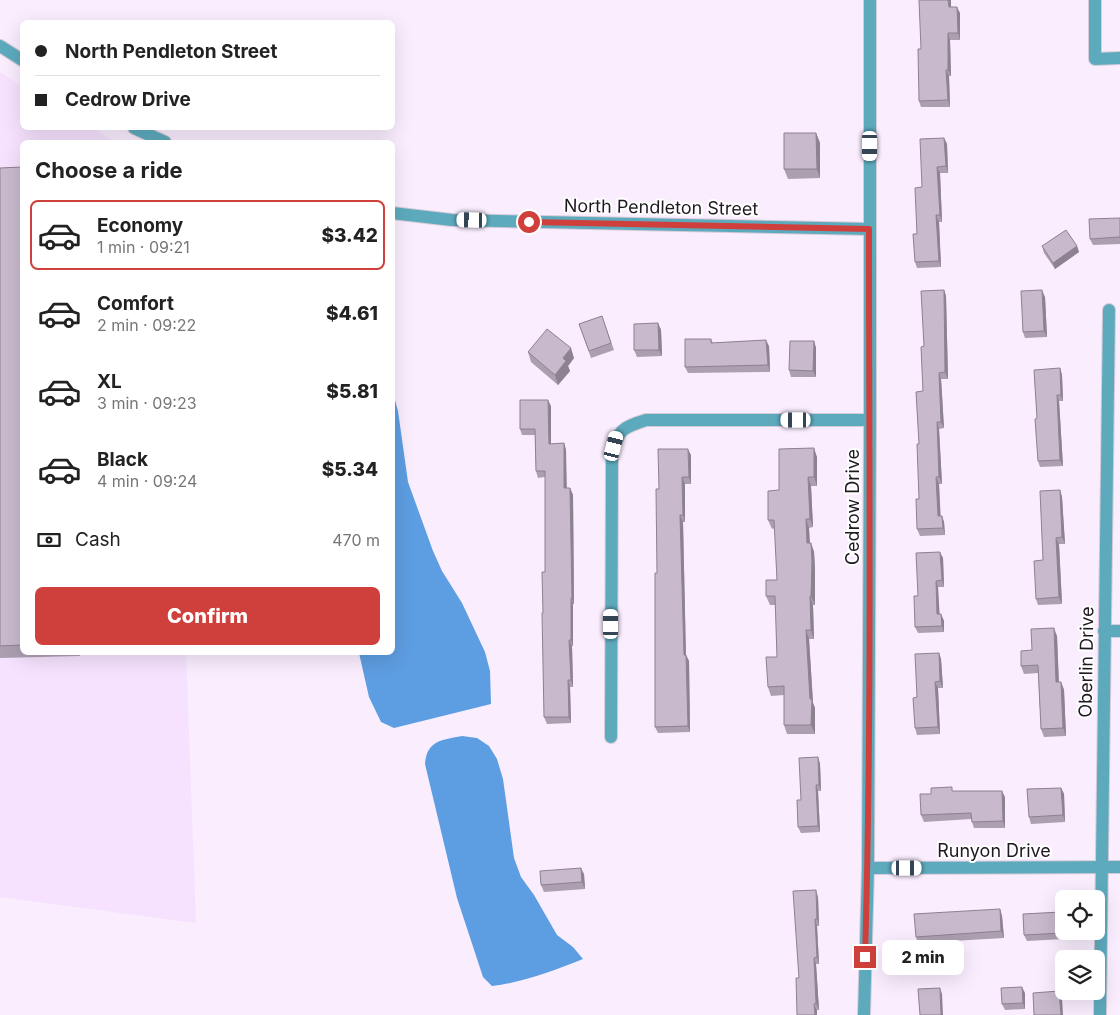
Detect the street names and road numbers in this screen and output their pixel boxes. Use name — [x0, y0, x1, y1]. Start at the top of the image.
street label: North Pendleton Street — [564, 195, 758, 219]
street label: Cedrow Drive — [842, 449, 863, 565]
street label: Oberlin Drive — [1075, 606, 1097, 718]
street label: Runyon Drive — [937, 840, 1051, 861]

